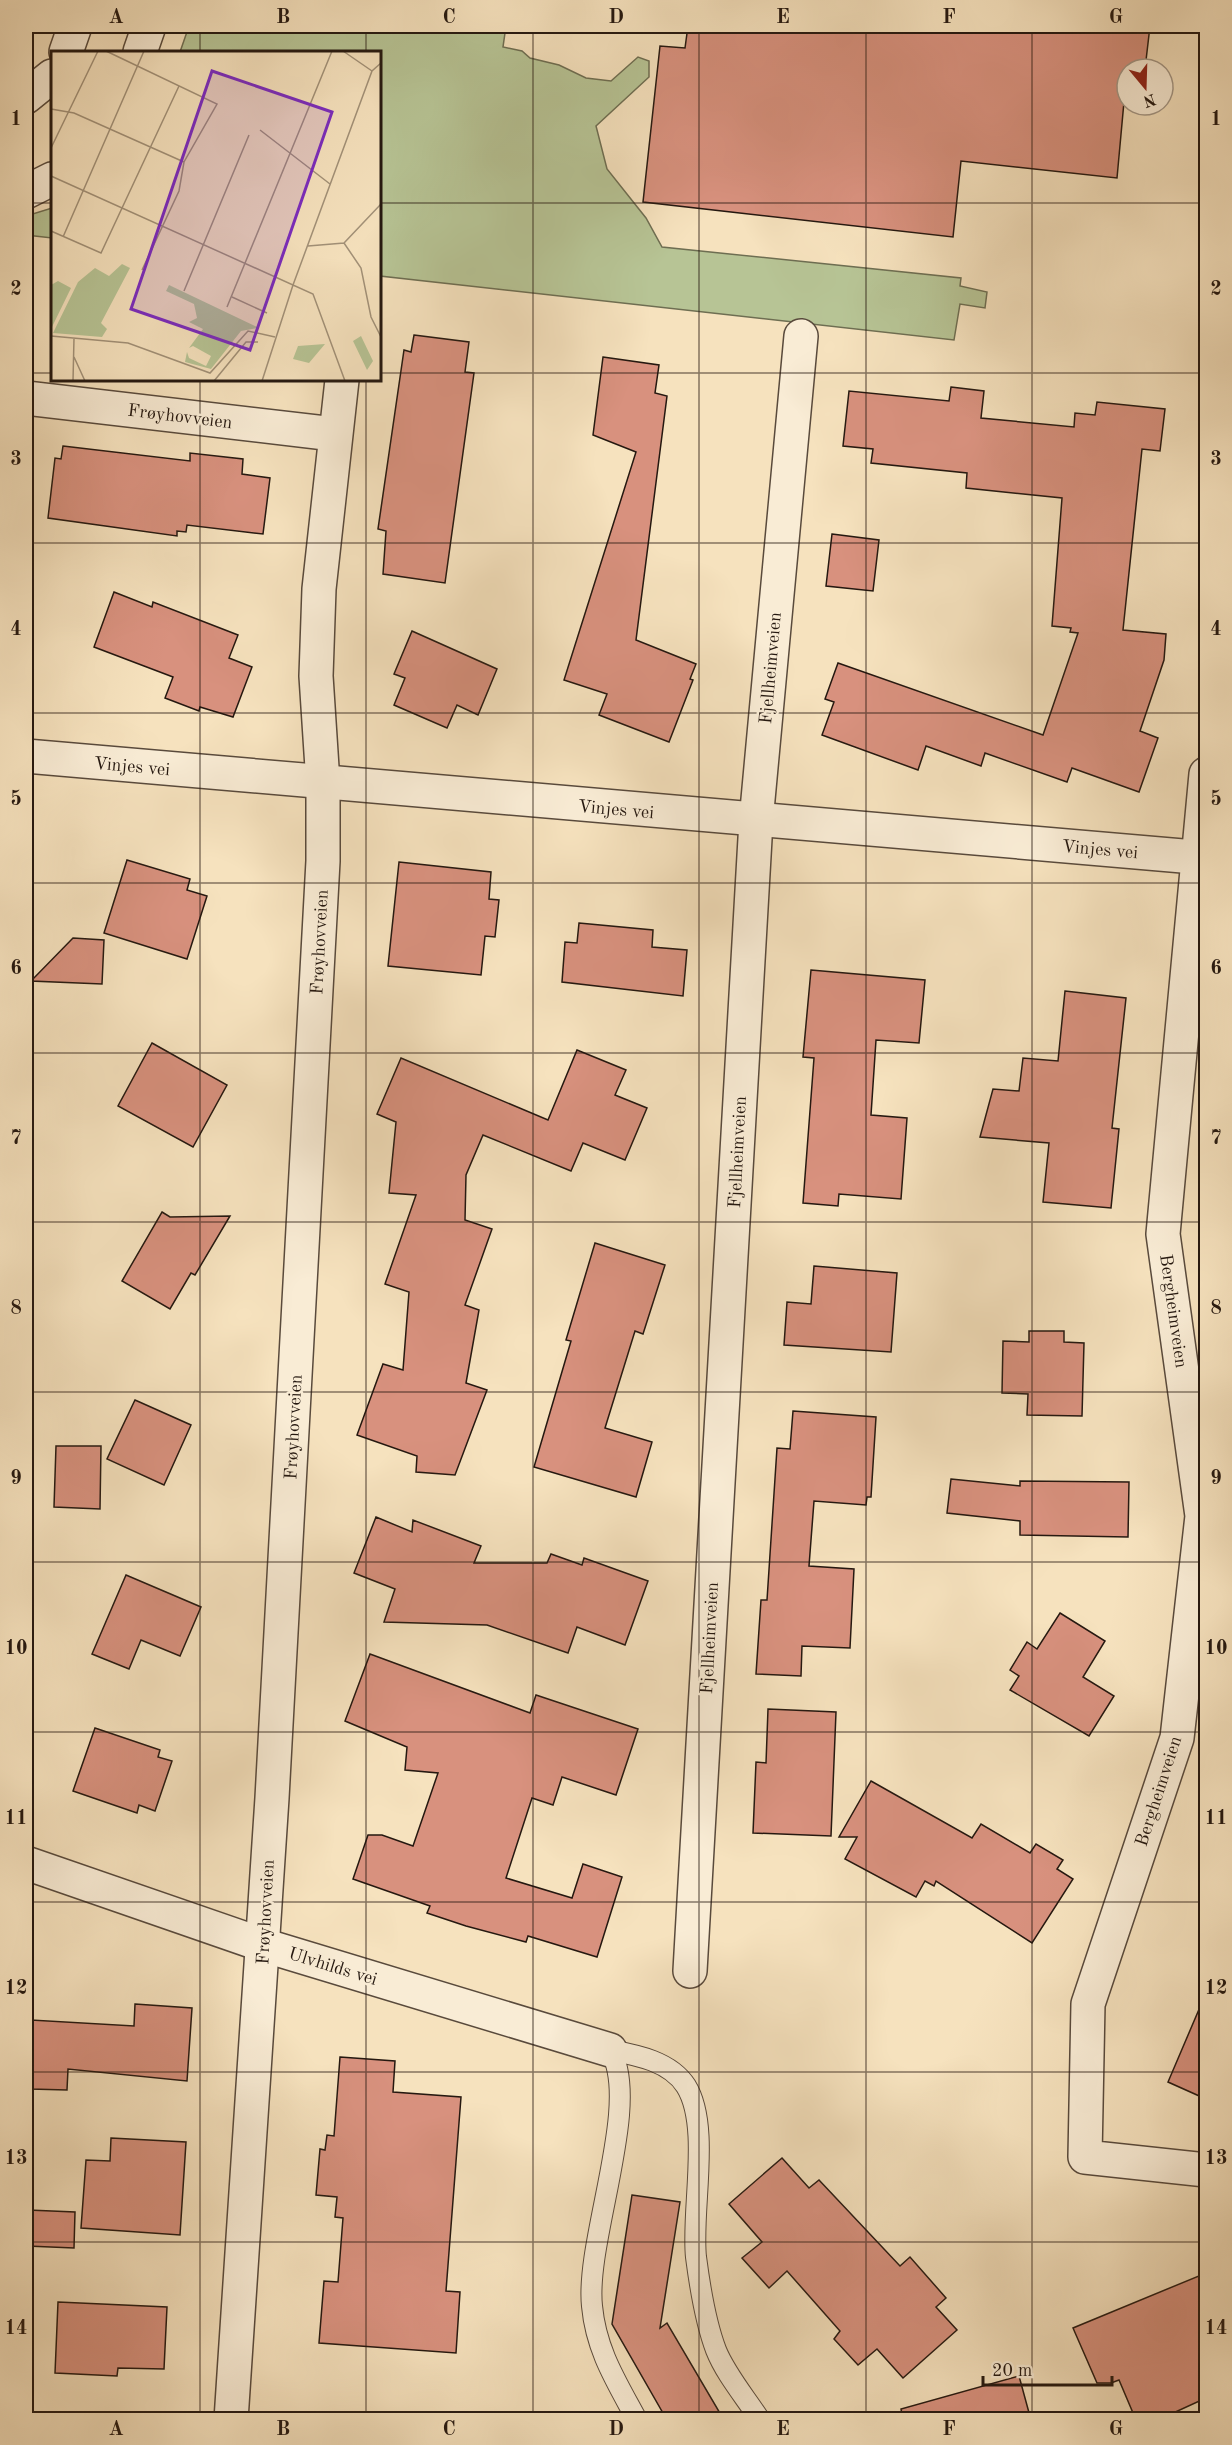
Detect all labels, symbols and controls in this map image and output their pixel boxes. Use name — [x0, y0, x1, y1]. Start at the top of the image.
text: A — [108, 8, 124, 28]
text: B — [276, 8, 290, 28]
text: C — [442, 8, 456, 28]
text: D — [608, 8, 624, 28]
text: E — [776, 8, 790, 28]
text: F — [942, 8, 956, 28]
text: G — [1109, 8, 1123, 28]
inset map — [51, 51, 381, 381]
north arrow — [1115, 57, 1175, 117]
text: N — [1140, 90, 1158, 109]
text: 1 — [10, 110, 22, 130]
text: 1 — [1210, 110, 1222, 130]
text: 2 — [10, 280, 22, 300]
text: 2 — [1210, 280, 1222, 300]
street label: Frøyhovveien — [127, 402, 234, 432]
text: 3 — [10, 450, 22, 470]
text: 3 — [1210, 450, 1222, 470]
street label: Fjellheimveien — [757, 611, 785, 725]
text: 4 — [10, 620, 22, 640]
text: 4 — [1210, 620, 1222, 640]
street label: Vinjes vei — [93, 755, 171, 779]
text: 5 — [10, 789, 22, 810]
text: 5 — [1210, 789, 1222, 810]
street label: Vinjes vei — [577, 798, 655, 822]
street label: Vinjes vei — [1061, 838, 1139, 862]
street label: Frøyhovveien — [308, 889, 332, 995]
text: 6 — [10, 959, 22, 979]
text: 6 — [1210, 959, 1222, 979]
street label: Fjellheimveien — [726, 1095, 750, 1209]
text: 7 — [10, 1129, 22, 1149]
text: 7 — [1210, 1129, 1222, 1149]
street label: Bergheimveien — [1156, 1253, 1190, 1370]
text: 8 — [10, 1299, 22, 1319]
text: 8 — [1210, 1299, 1222, 1319]
street label: Frøyhovveien — [282, 1374, 306, 1480]
text: 9 — [10, 1469, 22, 1489]
text: 9 — [1210, 1469, 1222, 1489]
street label: Fjellheimveien — [698, 1581, 722, 1695]
text: 10 — [4, 1639, 28, 1659]
text: 10 — [1204, 1639, 1228, 1659]
street label: Bergheimveien — [1133, 1734, 1185, 1849]
text: 11 — [4, 1809, 28, 1829]
text: 11 — [1204, 1809, 1228, 1829]
street label: Frøyhovveien — [254, 1859, 278, 1965]
street label: Ulvhilds vei — [286, 1945, 379, 1989]
text: 12 — [4, 1979, 28, 1999]
text: 12 — [1204, 1979, 1228, 1999]
text: 13 — [4, 2149, 28, 2169]
text: 13 — [1204, 2149, 1228, 2169]
text: 14 — [4, 2319, 28, 2339]
text: 14 — [1204, 2319, 1228, 2339]
scale bar — [983, 2349, 1112, 2387]
text: 20 m — [992, 2362, 1032, 2380]
text: A — [108, 2420, 124, 2440]
text: B — [276, 2420, 290, 2440]
text: C — [442, 2420, 456, 2440]
text: D — [608, 2420, 624, 2440]
text: E — [776, 2420, 790, 2440]
text: F — [942, 2420, 956, 2440]
text: G — [1109, 2420, 1123, 2440]

